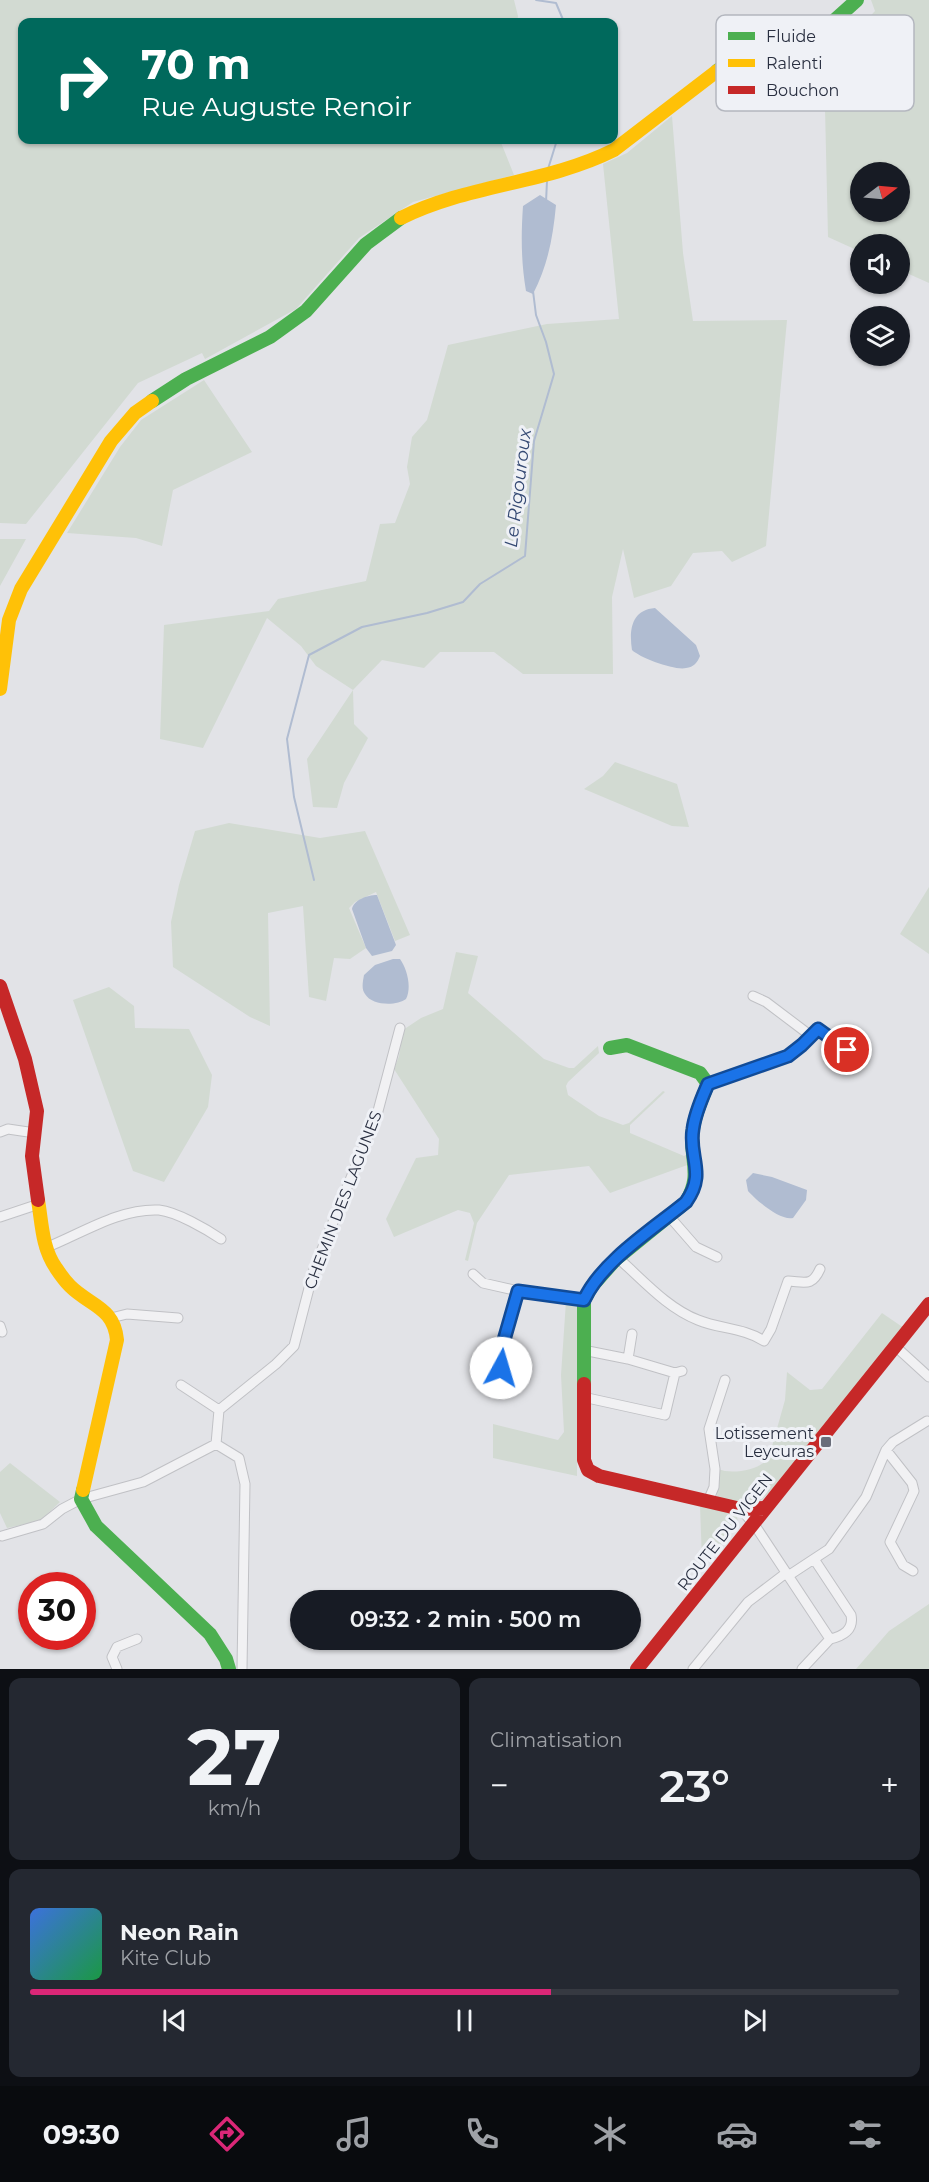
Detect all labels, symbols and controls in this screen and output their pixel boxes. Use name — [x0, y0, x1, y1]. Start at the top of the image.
legend — [716, 15, 914, 111]
text: Fluide — [766, 27, 816, 46]
text: 70 m — [141, 38, 251, 90]
icon: right — [42, 42, 120, 120]
text: Ralenti — [766, 54, 823, 73]
text: Bouchon — [766, 81, 839, 100]
text: Rue Auguste Renoir — [141, 90, 412, 123]
north arrow — [850, 162, 910, 222]
map controls — [850, 162, 910, 366]
button: sound — [850, 234, 910, 294]
button: layers — [850, 306, 910, 366]
water label: Le Rigouroux — [500, 426, 536, 549]
pin — [821, 1024, 872, 1075]
icon: arrive — [830, 1033, 863, 1066]
street label: CHEMIN DES LAGUNES — [300, 1108, 386, 1292]
position arrow — [469, 1336, 533, 1400]
place label: Lotissement Leycuras — [715, 1424, 814, 1461]
marker: Lotissement Leycuras — [819, 1435, 833, 1449]
street label: ROUTE DU VIGEN — [673, 1470, 777, 1594]
speed limit sign: 30 — [18, 1572, 96, 1650]
text: 09:32 · 2 min · 500 m — [350, 1606, 581, 1633]
text: 27 — [187, 1709, 282, 1805]
text: Climatisation — [490, 1728, 623, 1752]
text: 23° — [659, 1758, 730, 1813]
text: − — [490, 1765, 509, 1805]
text: + — [880, 1765, 899, 1805]
text: km/h — [208, 1796, 261, 1820]
text: Neon Rain — [120, 1919, 239, 1946]
text: Kite Club — [120, 1946, 211, 1970]
icon: previous — [158, 2004, 191, 2037]
icon: pause — [448, 2004, 481, 2037]
icon: next — [738, 2004, 771, 2037]
icon: directions — [206, 2113, 248, 2155]
icon: music — [333, 2113, 375, 2155]
icon: phone — [461, 2113, 503, 2155]
icon: climate — [589, 2113, 631, 2155]
icon: car — [716, 2113, 758, 2155]
icon: filters — [844, 2113, 886, 2155]
text: 09:30 — [43, 2118, 120, 2151]

